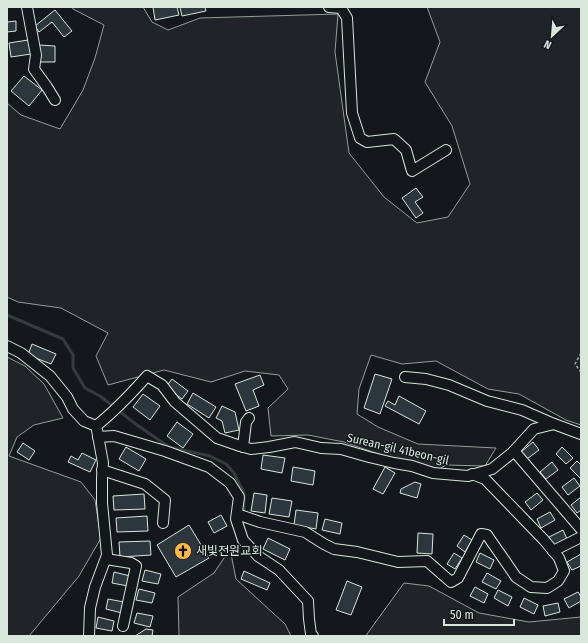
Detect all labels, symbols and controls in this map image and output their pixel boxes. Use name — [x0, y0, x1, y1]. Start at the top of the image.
north arrow — [532, 16, 572, 56]
text: N — [542, 37, 554, 52]
street label: Surean-gil 41beon-gil — [346, 430, 450, 468]
church icon: 새빛전원교회 — [173, 541, 193, 561]
place label: 새빛전원교회 — [196, 544, 262, 558]
scale bar — [444, 601, 514, 627]
text: 50 m — [450, 608, 474, 622]

